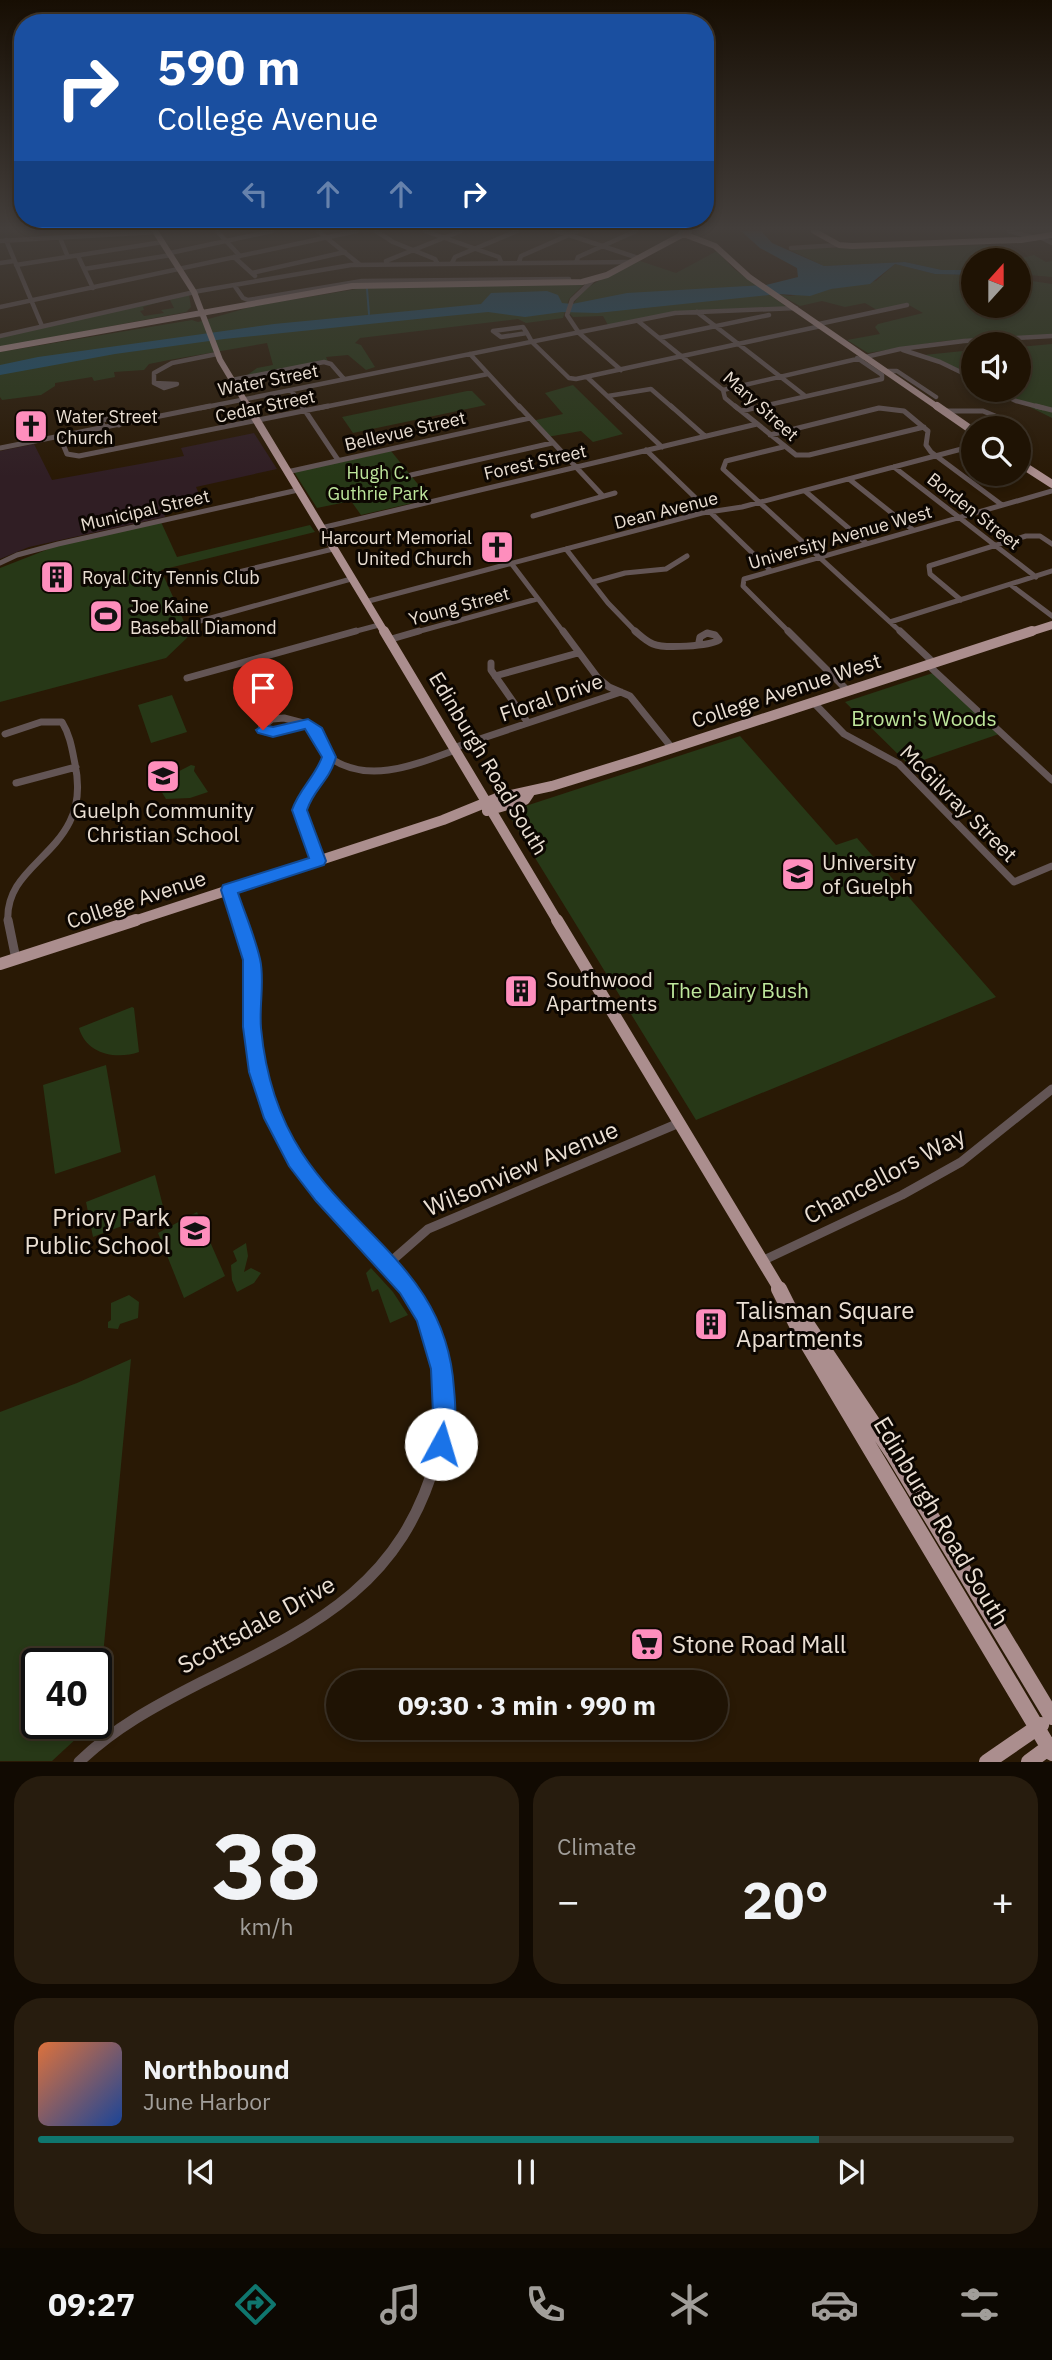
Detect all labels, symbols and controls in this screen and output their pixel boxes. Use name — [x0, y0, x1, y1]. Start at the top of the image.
text: 590 m — [157, 35, 301, 98]
icon: right — [42, 42, 133, 133]
text: College Avenue — [157, 97, 378, 139]
icon: left — [236, 175, 274, 213]
icon: ahead — [309, 175, 347, 213]
icon: ahead — [382, 175, 420, 213]
icon: right — [455, 175, 493, 213]
north arrow — [961, 248, 1031, 318]
map controls — [961, 248, 1031, 486]
button: sound — [961, 332, 1031, 402]
street label: Water Street — [216, 359, 320, 401]
street label: Mary Street — [719, 366, 803, 446]
street label: Cedar Street — [213, 384, 317, 428]
place label: Water Street Church — [56, 405, 158, 449]
street label: Bellevue Street — [342, 406, 468, 456]
church icon: Water Street Church — [12, 407, 50, 445]
button: search — [961, 416, 1031, 486]
street label: Forest Street — [481, 439, 589, 485]
park label: Hugh C. Guthrie Park — [328, 461, 429, 505]
street label: Borden Street — [923, 467, 1025, 555]
street label: Municipal Street — [78, 484, 212, 536]
street label: Dean Avenue — [612, 486, 720, 534]
street label: University Avenue West — [746, 500, 934, 574]
place label: Harcourt Memorial United Church — [321, 526, 472, 570]
church icon: Harcourt Memorial United Church — [478, 528, 516, 566]
building icon: Royal City Tennis Club — [38, 558, 76, 596]
place label: Royal City Tennis Club — [82, 566, 260, 589]
street label: Young Street — [406, 582, 512, 630]
place label: Joe Kaine Baseball Diamond — [130, 595, 277, 639]
sports icon: Joe Kaine Baseball Diamond — [87, 597, 125, 635]
street label: College Avenue West — [688, 646, 884, 734]
pin — [233, 658, 293, 730]
street label: Edinburgh Road South — [423, 666, 555, 860]
street label: Floral Drive — [496, 666, 606, 728]
icon: arrive — [244, 669, 282, 707]
park label: Brown's Woods — [851, 704, 997, 732]
street label: McGilvray Street — [894, 738, 1024, 868]
school or university icon: Guelph Community Christian School — [144, 757, 182, 795]
place label: Guelph Community Christian School — [72, 796, 254, 848]
place label: University of Guelph — [822, 848, 917, 900]
school or university icon: University of Guelph — [779, 855, 817, 893]
street label: College Avenue — [63, 863, 209, 935]
place label: Southwood Apartments — [546, 965, 657, 1017]
building icon: Southwood Apartments — [502, 972, 540, 1010]
park label: The Dairy Bush — [667, 976, 809, 1004]
street label: Wilsonview Avenue — [419, 1113, 623, 1223]
street label: Chancellors Way — [798, 1119, 970, 1231]
place label: Priory Park Public School — [25, 1201, 170, 1261]
school or university icon: Priory Park Public School — [176, 1212, 214, 1250]
place label: Talisman Square Apartments — [736, 1294, 914, 1354]
building icon: Talisman Square Apartments — [692, 1305, 730, 1343]
position arrow — [404, 1407, 478, 1481]
street label: Edinburgh Road South — [867, 1410, 1017, 1632]
street label: Scottsdale Drive — [172, 1567, 340, 1681]
supermarket icon: Stone Road Mall — [628, 1625, 666, 1663]
place label: Stone Road Mall — [672, 1628, 846, 1660]
speed limit sign: 40 — [21, 1648, 112, 1739]
text: 09:30 · 3 min · 990 m — [398, 1688, 656, 1722]
text: 38 — [212, 1806, 321, 1924]
text: Climate — [557, 1831, 636, 1861]
text: 20° — [742, 1866, 829, 1933]
text: − — [557, 1876, 580, 1925]
text: + — [991, 1876, 1014, 1925]
text: km/h — [239, 1911, 294, 1941]
text: Northbound — [143, 2052, 290, 2086]
text: June Harbor — [143, 2086, 271, 2116]
icon: previous — [182, 2153, 220, 2191]
icon: pause — [507, 2153, 545, 2191]
icon: next — [832, 2153, 870, 2191]
icon: directions — [231, 2280, 280, 2329]
icon: music — [376, 2280, 425, 2329]
icon: phone — [521, 2280, 570, 2329]
icon: climate — [665, 2280, 714, 2329]
icon: car — [810, 2280, 859, 2329]
icon: filters — [955, 2280, 1004, 2329]
text: 09:27 — [48, 2283, 135, 2325]

